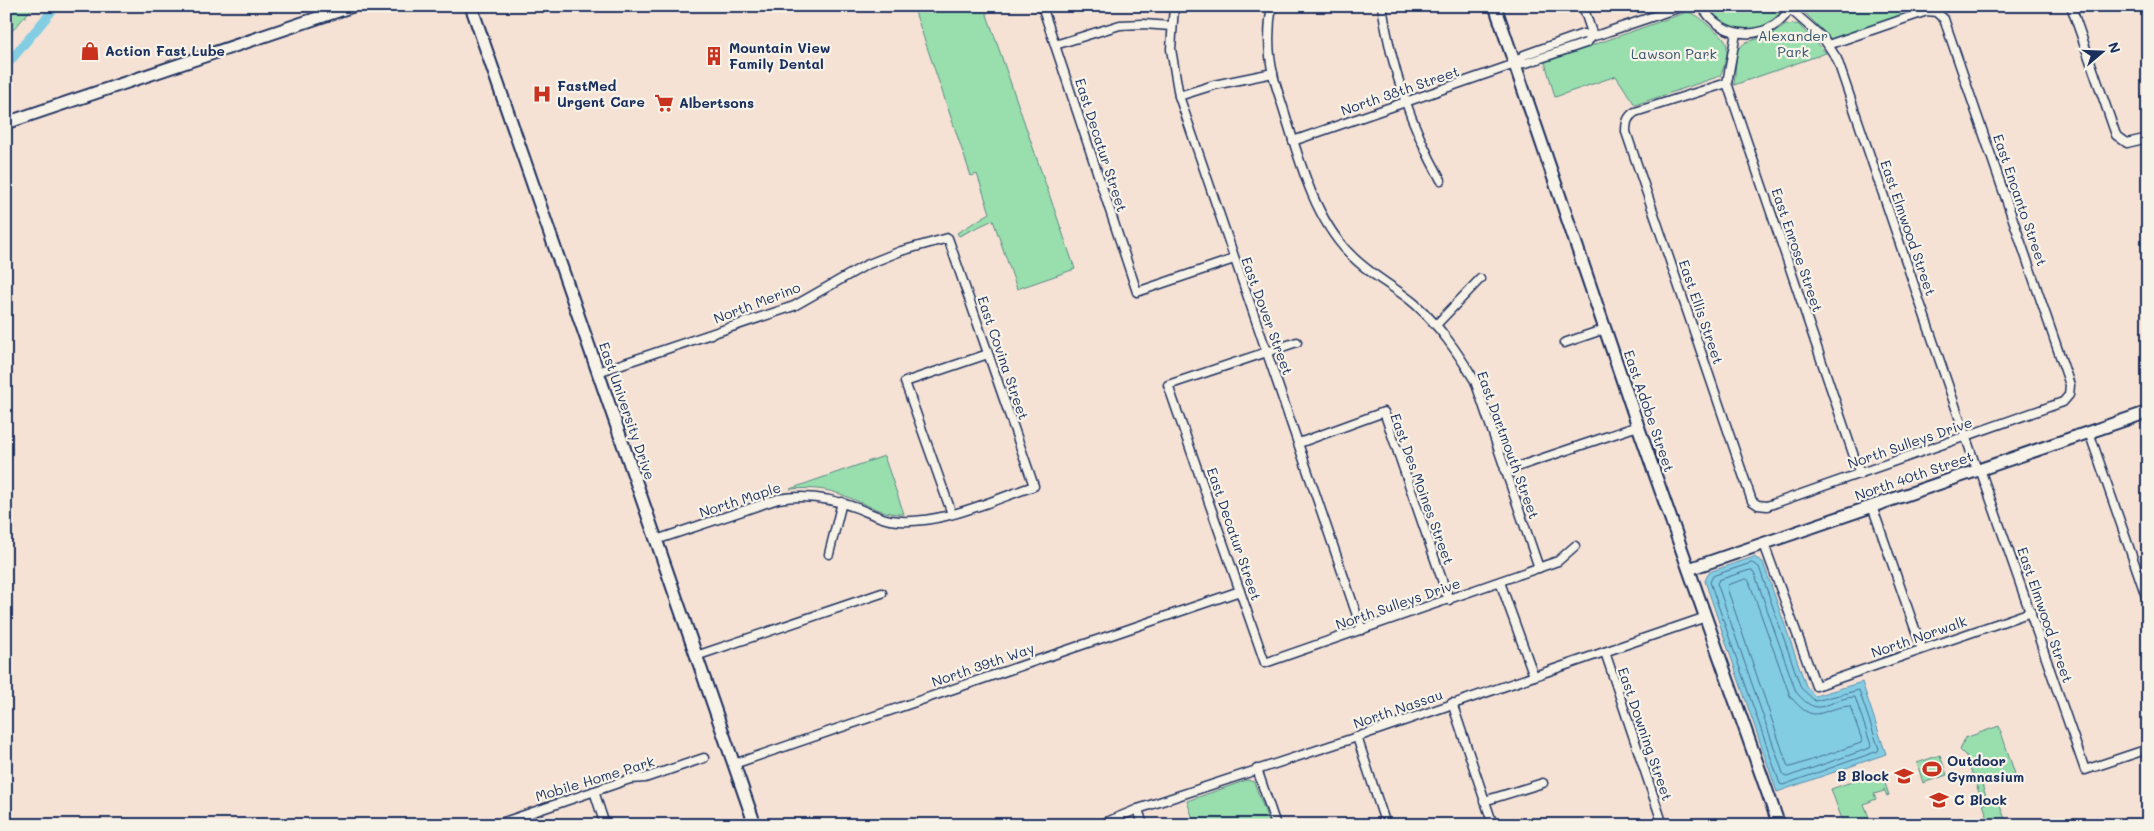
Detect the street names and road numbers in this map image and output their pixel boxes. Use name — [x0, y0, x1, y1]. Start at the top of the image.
street label: North 38th Street — [1338, 61, 1462, 120]
street label: East Decatur Street — [1071, 76, 1132, 214]
street label: East Encanto Street — [1989, 131, 2052, 268]
street label: East Elmwood Street — [1876, 157, 1941, 298]
street label: East Enrose Street — [1767, 185, 1828, 314]
street label: East Dover Street — [1237, 254, 1298, 377]
street label: East Ellis Street — [1675, 257, 1728, 367]
street label: North Merino — [711, 277, 803, 328]
street label: East Covina Street — [973, 293, 1034, 422]
street label: East University Drive — [595, 339, 660, 482]
street label: East Adobe Street — [1620, 347, 1679, 474]
street label: East Dartmouth Street — [1473, 368, 1544, 521]
street label: East Des Moines Street — [1386, 411, 1459, 567]
street label: North Sulleys Drive — [1845, 412, 1975, 473]
street label: North 40th Street — [1852, 446, 1976, 505]
street label: East Decatur Street — [1203, 465, 1266, 603]
street label: North Maple — [697, 477, 783, 522]
street label: East Elmwood Street — [2013, 544, 2078, 685]
street label: North Sulleys Drive — [1333, 573, 1463, 634]
street label: North Norwalk — [1868, 611, 1969, 662]
street label: North 39th Way — [929, 638, 1037, 691]
street label: East Downing Street — [1614, 665, 1677, 803]
street label: North Nassau — [1351, 684, 1445, 733]
street label: Mobile Home Park — [533, 751, 657, 806]

